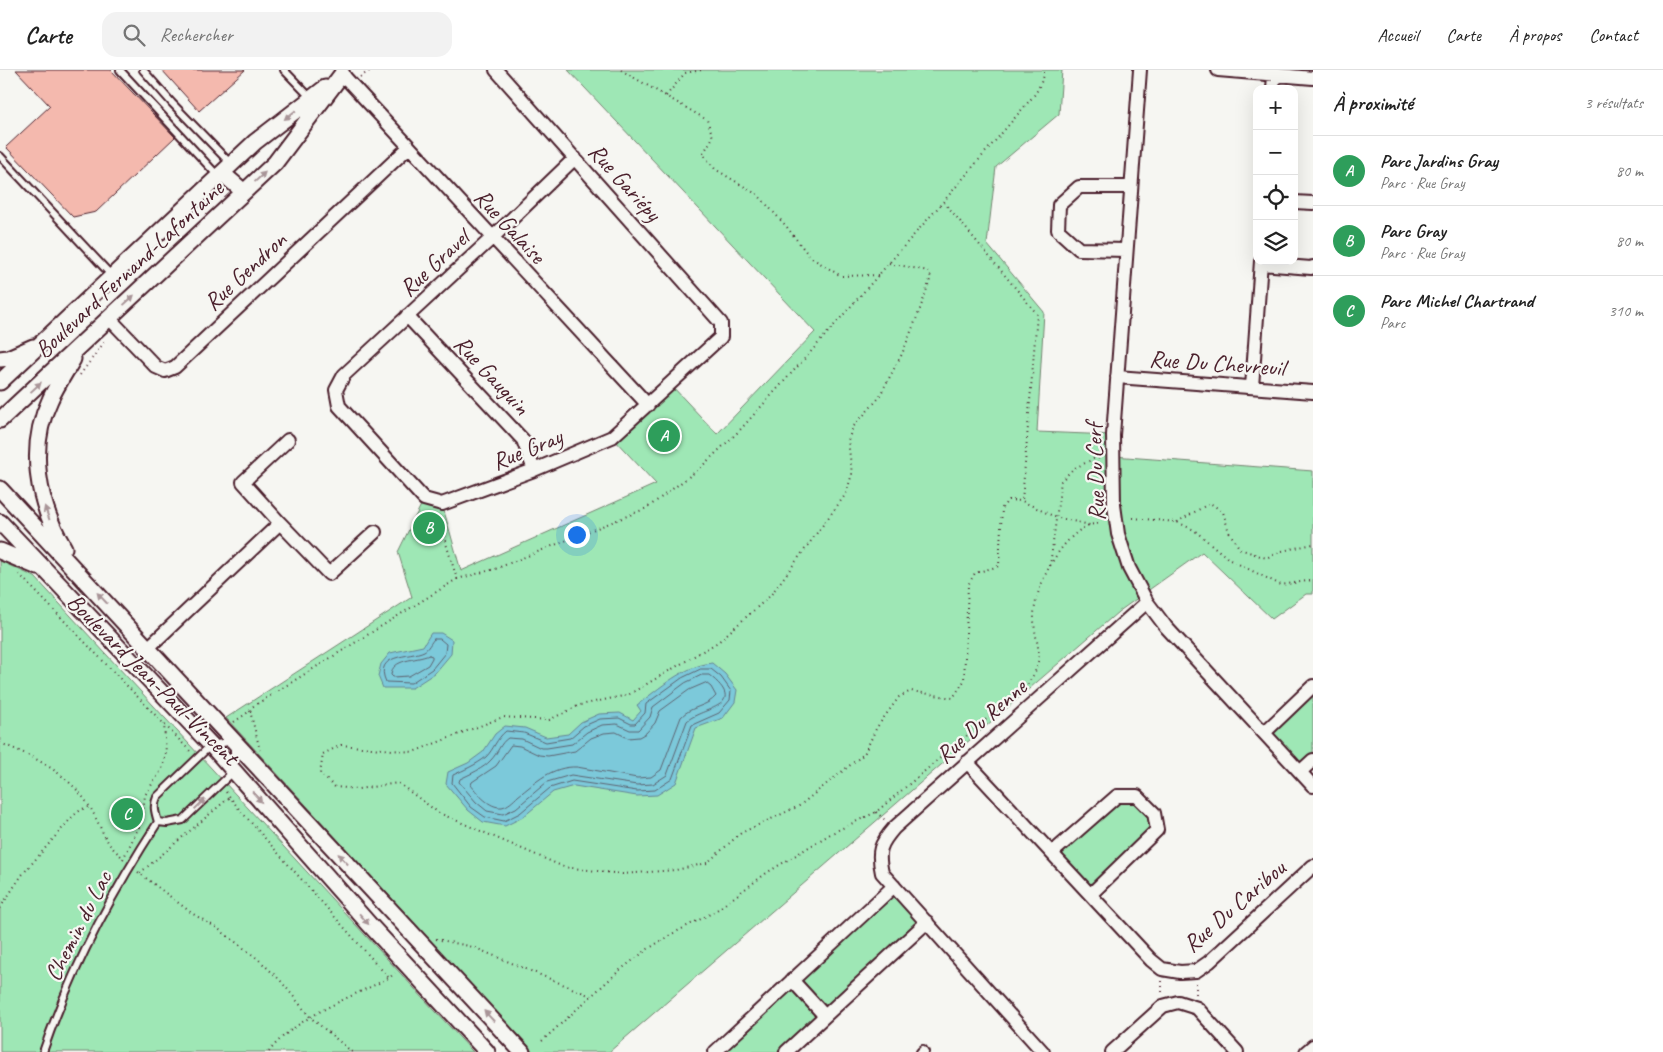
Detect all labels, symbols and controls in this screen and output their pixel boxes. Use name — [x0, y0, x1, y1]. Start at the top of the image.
search box — [102, 12, 452, 57]
text: Carte — [25, 20, 72, 50]
icon: search — [120, 21, 148, 49]
text: Rechercher — [160, 23, 233, 47]
text: Accueil — [1378, 24, 1418, 46]
text: Carte — [1446, 24, 1481, 46]
text: À propos — [1509, 24, 1561, 46]
text: Contact — [1589, 24, 1638, 46]
map controls — [1253, 85, 1298, 265]
button: + — [1253, 85, 1298, 130]
text: À proximité — [1333, 90, 1413, 116]
text: 3 résultats — [1584, 93, 1643, 113]
one-way arrow — [284, 109, 297, 120]
button: − — [1253, 130, 1298, 175]
street label: Rue Gariépy — [582, 137, 669, 229]
text: Parc Jardins Gray — [1380, 149, 1498, 173]
text: A — [1345, 161, 1353, 181]
text: 80 m — [1616, 161, 1643, 181]
one-way arrow — [254, 171, 266, 183]
street label: Boulevard Fernand-Lafontaine — [28, 172, 231, 364]
text: Parc · Rue Gray — [1380, 173, 1465, 193]
button: locate — [1253, 175, 1298, 220]
street label: Rue Galaise — [468, 182, 554, 271]
text: Parc Gray — [1380, 219, 1446, 243]
street label: Rue Gravel — [393, 220, 478, 303]
button: layers — [1253, 220, 1298, 265]
street label: Rue Gendron — [197, 224, 294, 317]
text: B — [1345, 231, 1353, 251]
text: 80 m — [1616, 231, 1643, 251]
text: Parc · Rue Gray — [1380, 243, 1465, 263]
text: Parc Michel Chartrand — [1380, 289, 1533, 313]
one-way arrow — [123, 294, 135, 306]
text: C — [1345, 301, 1353, 321]
text: 310 m — [1609, 301, 1643, 321]
text: Parc — [1380, 313, 1405, 333]
street label: Rue Gauguin — [448, 329, 537, 421]
street label: Rue Du Chevreuil — [1148, 343, 1290, 383]
one-way arrow — [29, 381, 41, 393]
pin: A — [648, 417, 680, 455]
street label: Rue Du Cerf — [1078, 417, 1112, 522]
street label: Rue Gray — [487, 421, 568, 477]
one-way arrow — [43, 505, 50, 520]
pin: B — [413, 509, 445, 547]
your location — [564, 522, 590, 548]
street label: Boulevard Jean-Paul-Vincent — [61, 587, 247, 773]
one-way arrow — [96, 592, 108, 604]
street label: Rue Du Renne — [929, 671, 1034, 770]
one-way arrow — [251, 790, 263, 802]
pin: C — [111, 795, 143, 833]
one-way arrow — [193, 798, 205, 810]
street label: Rue Du Caribou — [1177, 852, 1293, 959]
one-way arrow — [337, 853, 349, 865]
street label: Chemin du Lac — [38, 865, 119, 986]
one-way arrow — [358, 912, 370, 924]
one-way arrow — [483, 1011, 495, 1023]

